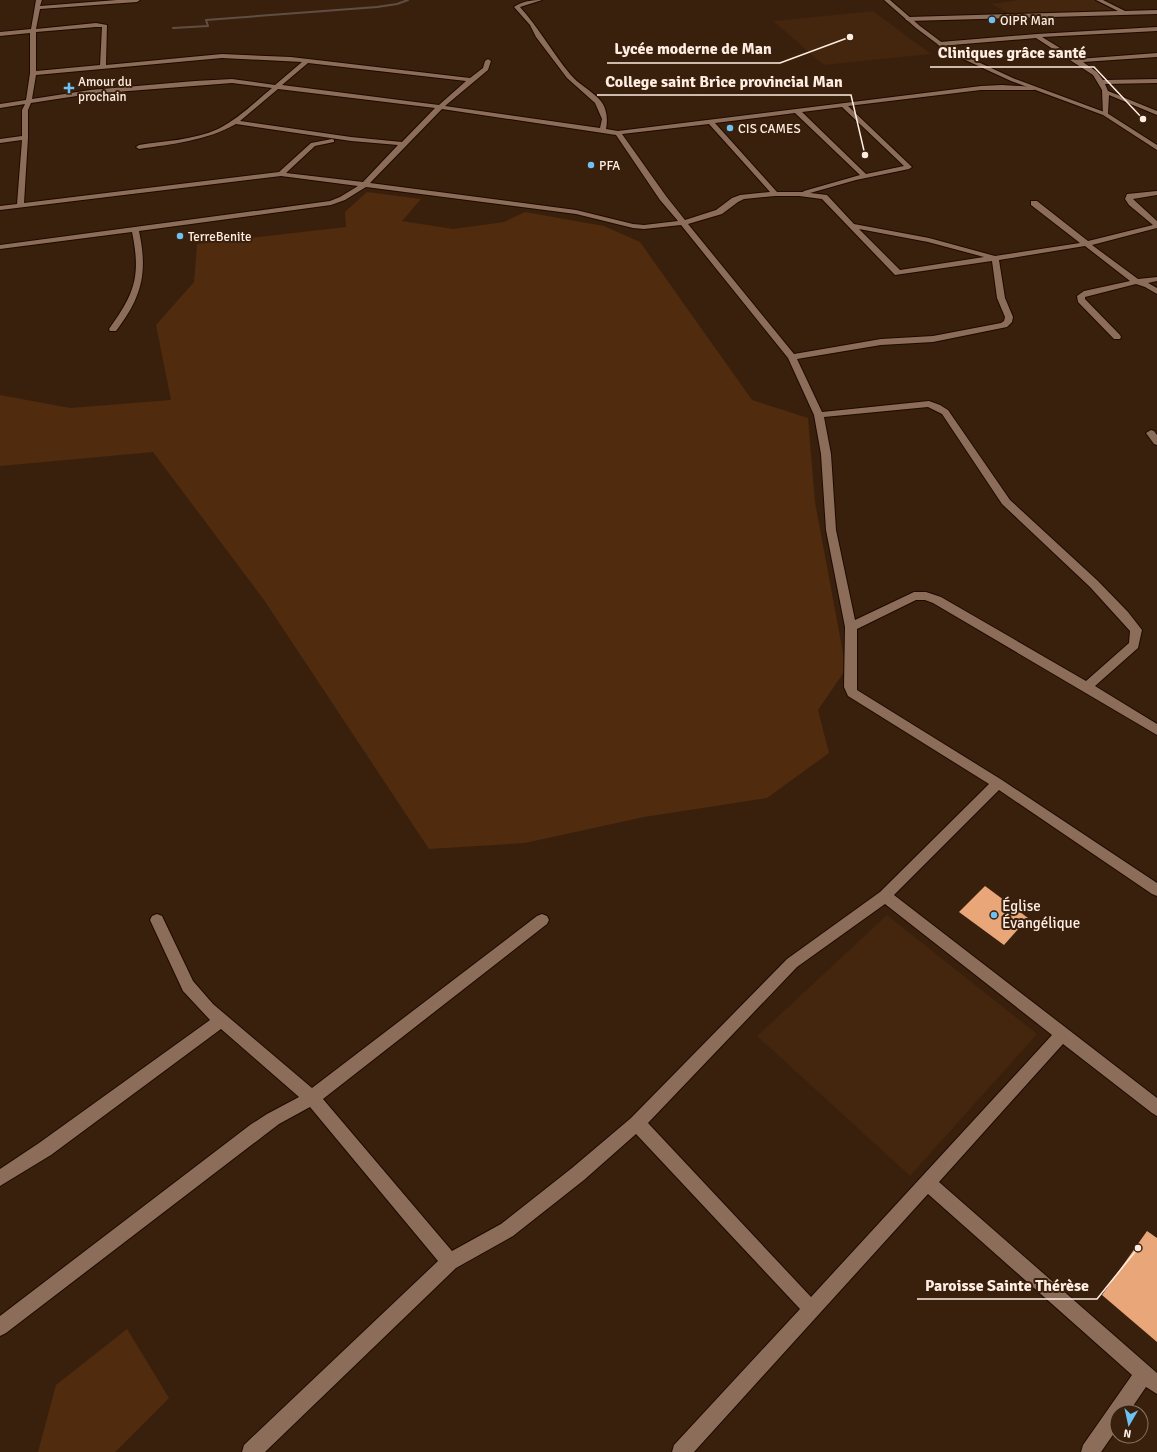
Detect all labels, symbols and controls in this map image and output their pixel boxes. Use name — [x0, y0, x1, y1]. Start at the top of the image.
place label: OIPR Man — [1000, 13, 1055, 29]
marker: OIPR Man — [987, 15, 997, 25]
callout: Lycée moderne de Man — [607, 35, 780, 63]
text: Lycée moderne de Man — [614, 39, 772, 59]
callout: Cliniques grâce santé — [930, 39, 1094, 67]
text: Cliniques grâce santé — [938, 43, 1086, 63]
callout: College saint Brice provincial Man — [597, 67, 851, 95]
text: College saint Brice provincial Man — [605, 72, 843, 92]
place label: Amour du prochain — [78, 74, 132, 105]
marker: Amour du prochain — [63, 82, 75, 94]
place label: CIS CAMES — [738, 121, 801, 137]
marker: CIS CAMES — [725, 123, 735, 133]
place label: PFA — [599, 158, 620, 174]
marker: PFA — [586, 160, 596, 170]
place label: TerreBenite — [188, 229, 252, 245]
marker: TerreBenite — [175, 231, 185, 241]
place label: Église Évangélique — [1002, 896, 1080, 932]
marker: Église Évangélique — [989, 910, 999, 920]
callout: Paroisse Sainte Thérèse — [917, 1271, 1097, 1299]
text: Paroisse Sainte Thérèse — [925, 1276, 1089, 1296]
north arrow — [1109, 1404, 1149, 1444]
text: N — [1123, 1426, 1132, 1440]

